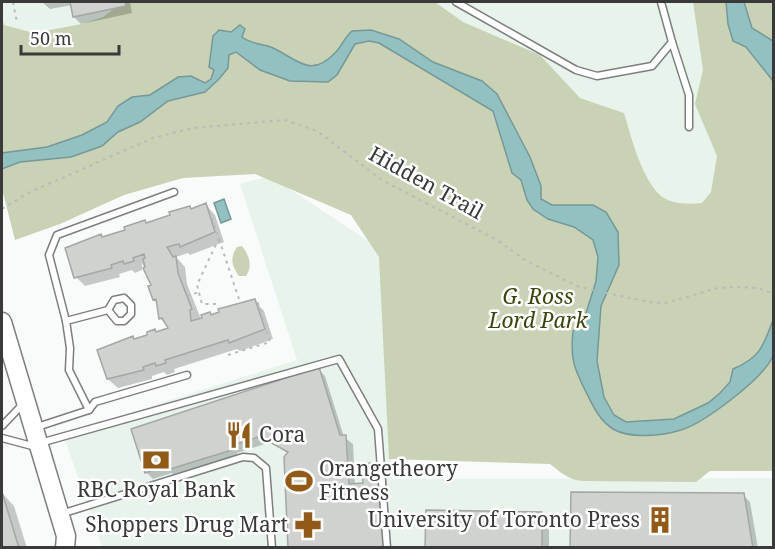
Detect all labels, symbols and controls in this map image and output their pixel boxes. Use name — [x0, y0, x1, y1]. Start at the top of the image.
scale bar — [21, 18, 118, 56]
text: 50 m — [30, 26, 72, 50]
street label: Hidden Trail — [364, 139, 489, 225]
park label: G. Ross Lord Park — [487, 282, 589, 334]
restaurant icon: Cora — [224, 420, 254, 450]
place label: Cora — [259, 420, 305, 448]
bank icon: RBC Royal Bank — [141, 445, 171, 475]
place label: Orangetheory Fitness — [319, 454, 458, 506]
sports icon: Orangetheory Fitness — [284, 466, 314, 496]
place label: RBC Royal Bank — [77, 475, 236, 503]
place label: University of Toronto Press — [368, 505, 640, 533]
building icon: University of Toronto Press — [645, 505, 675, 535]
place label: Shoppers Drug Mart — [85, 510, 288, 538]
pharmacy icon: Shoppers Drug Mart — [293, 510, 323, 540]

